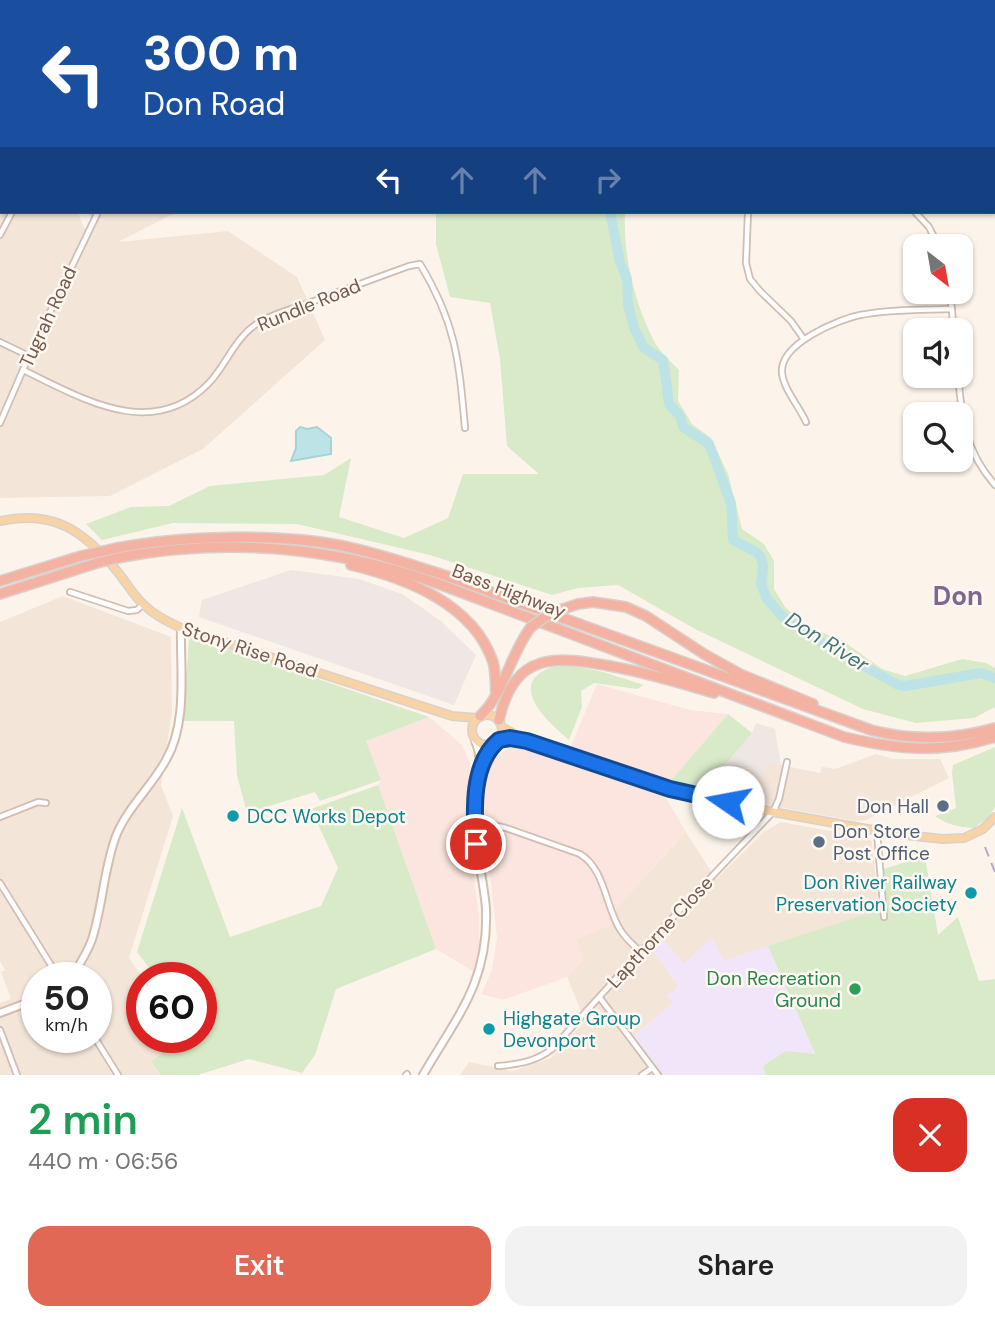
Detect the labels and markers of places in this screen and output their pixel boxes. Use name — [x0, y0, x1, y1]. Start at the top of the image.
place label: Don Hall — [857, 794, 929, 819]
marker: Don Hall — [935, 798, 951, 814]
place label: DCC Works Depot — [247, 804, 406, 829]
marker: DCC Works Depot — [225, 808, 241, 824]
pin — [446, 814, 506, 874]
place label: Don Store Post Office — [833, 819, 930, 866]
marker: Don Store Post Office — [811, 834, 827, 850]
place label: Don River Railway Preservation Society — [776, 870, 957, 917]
marker: Don River Railway Preservation Society — [963, 885, 979, 901]
place label: Don Recreation Ground — [707, 966, 841, 1013]
marker: Don Recreation Ground — [847, 981, 863, 997]
place label: Highgate Group Devonport — [503, 1006, 641, 1053]
marker: Highgate Group Devonport — [481, 1021, 497, 1037]

